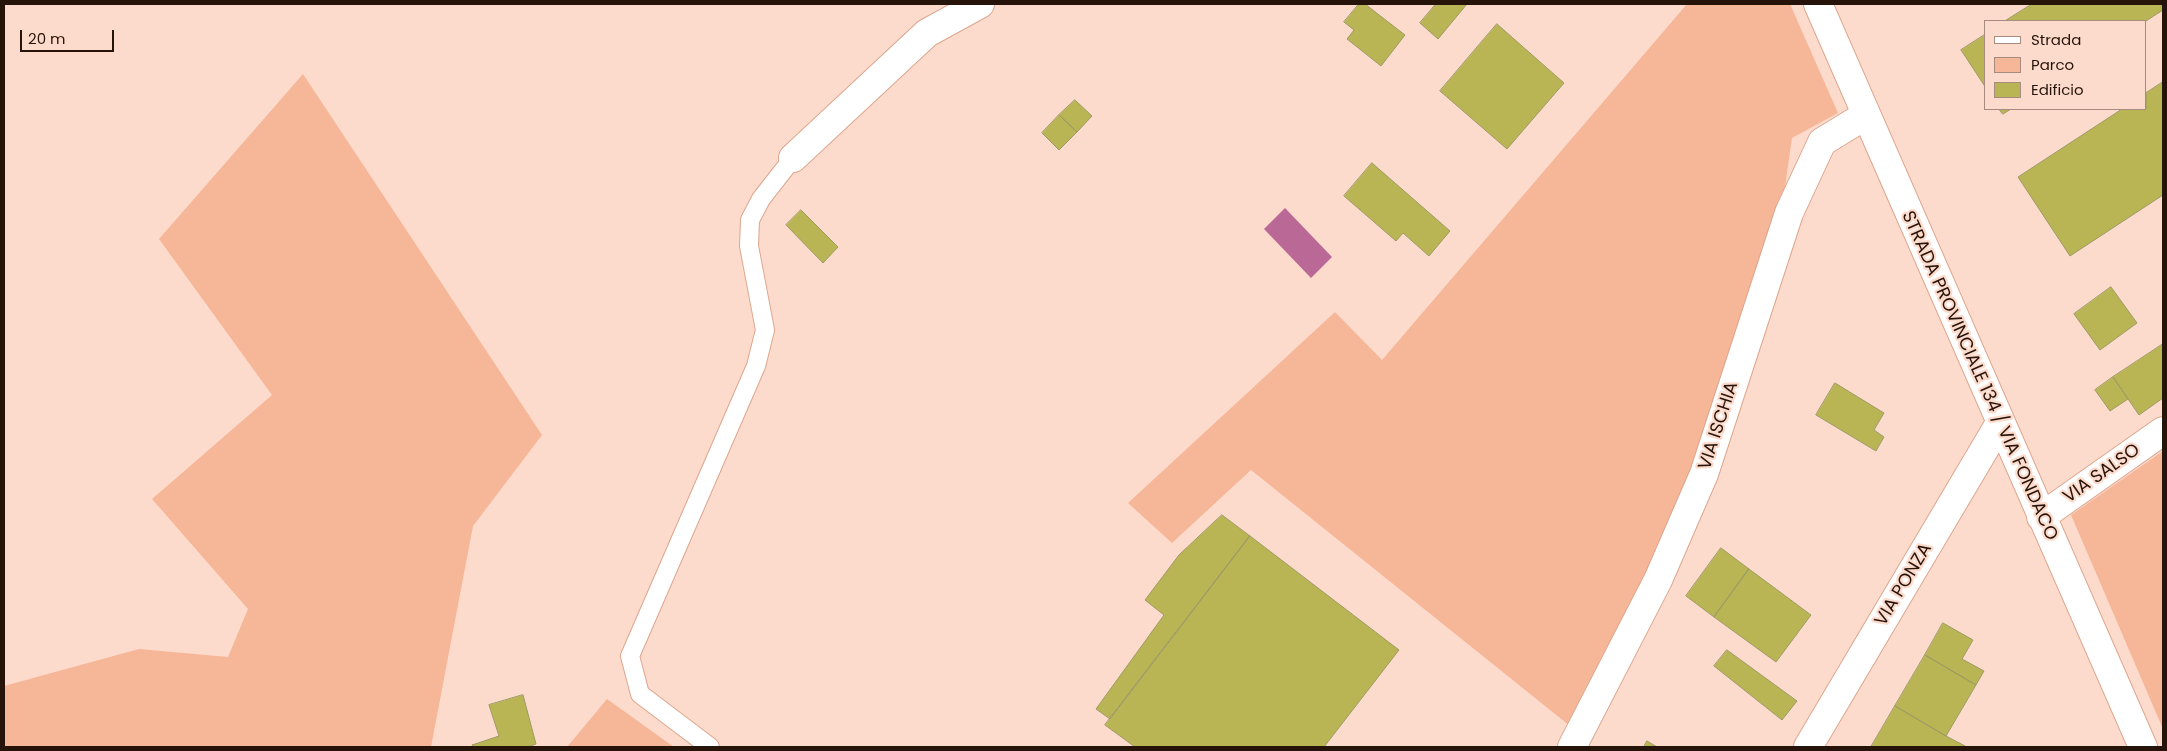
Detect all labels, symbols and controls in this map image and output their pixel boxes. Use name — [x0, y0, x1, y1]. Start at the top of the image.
scale bar — [22, 20, 116, 52]
legend — [1984, 20, 2147, 110]
text: 20 m — [28, 28, 66, 49]
text: Strada — [2031, 29, 2081, 50]
text: Parco — [2031, 54, 2074, 75]
text: Edificio — [2031, 79, 2084, 100]
street label: STRADA PROVINCIALE 134 / VIA FONDACO — [1896, 208, 2062, 544]
street label: VIA ISCHIA — [1695, 379, 1743, 473]
street label: VIA SALSO — [2059, 440, 2145, 508]
street label: VIA PONZA — [1871, 540, 1937, 630]

